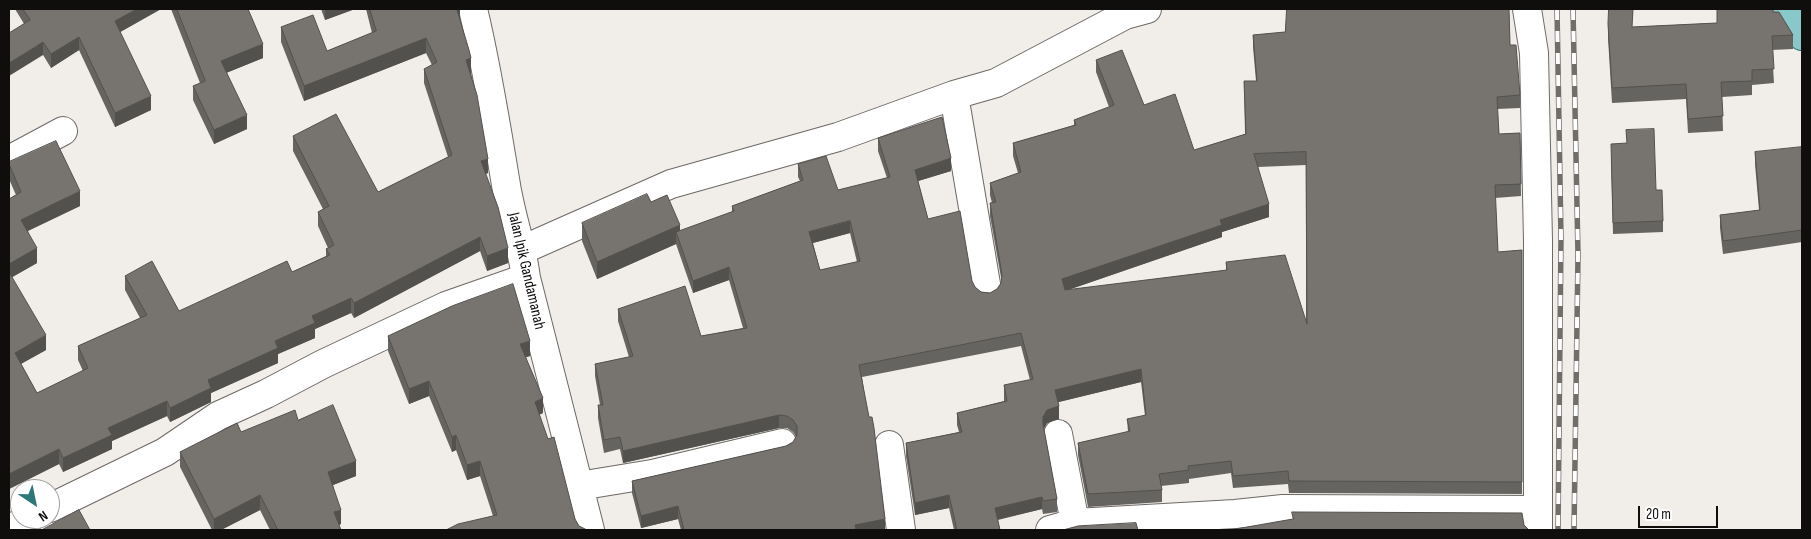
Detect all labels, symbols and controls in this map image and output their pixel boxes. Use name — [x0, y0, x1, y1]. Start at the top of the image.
street label: Jalan Ipik Gandamanah — [503, 211, 549, 331]
north arrow — [10, 479, 60, 529]
scale bar — [1641, 496, 1721, 528]
text: 20 m — [1646, 505, 1671, 524]
text: N — [35, 507, 51, 525]

